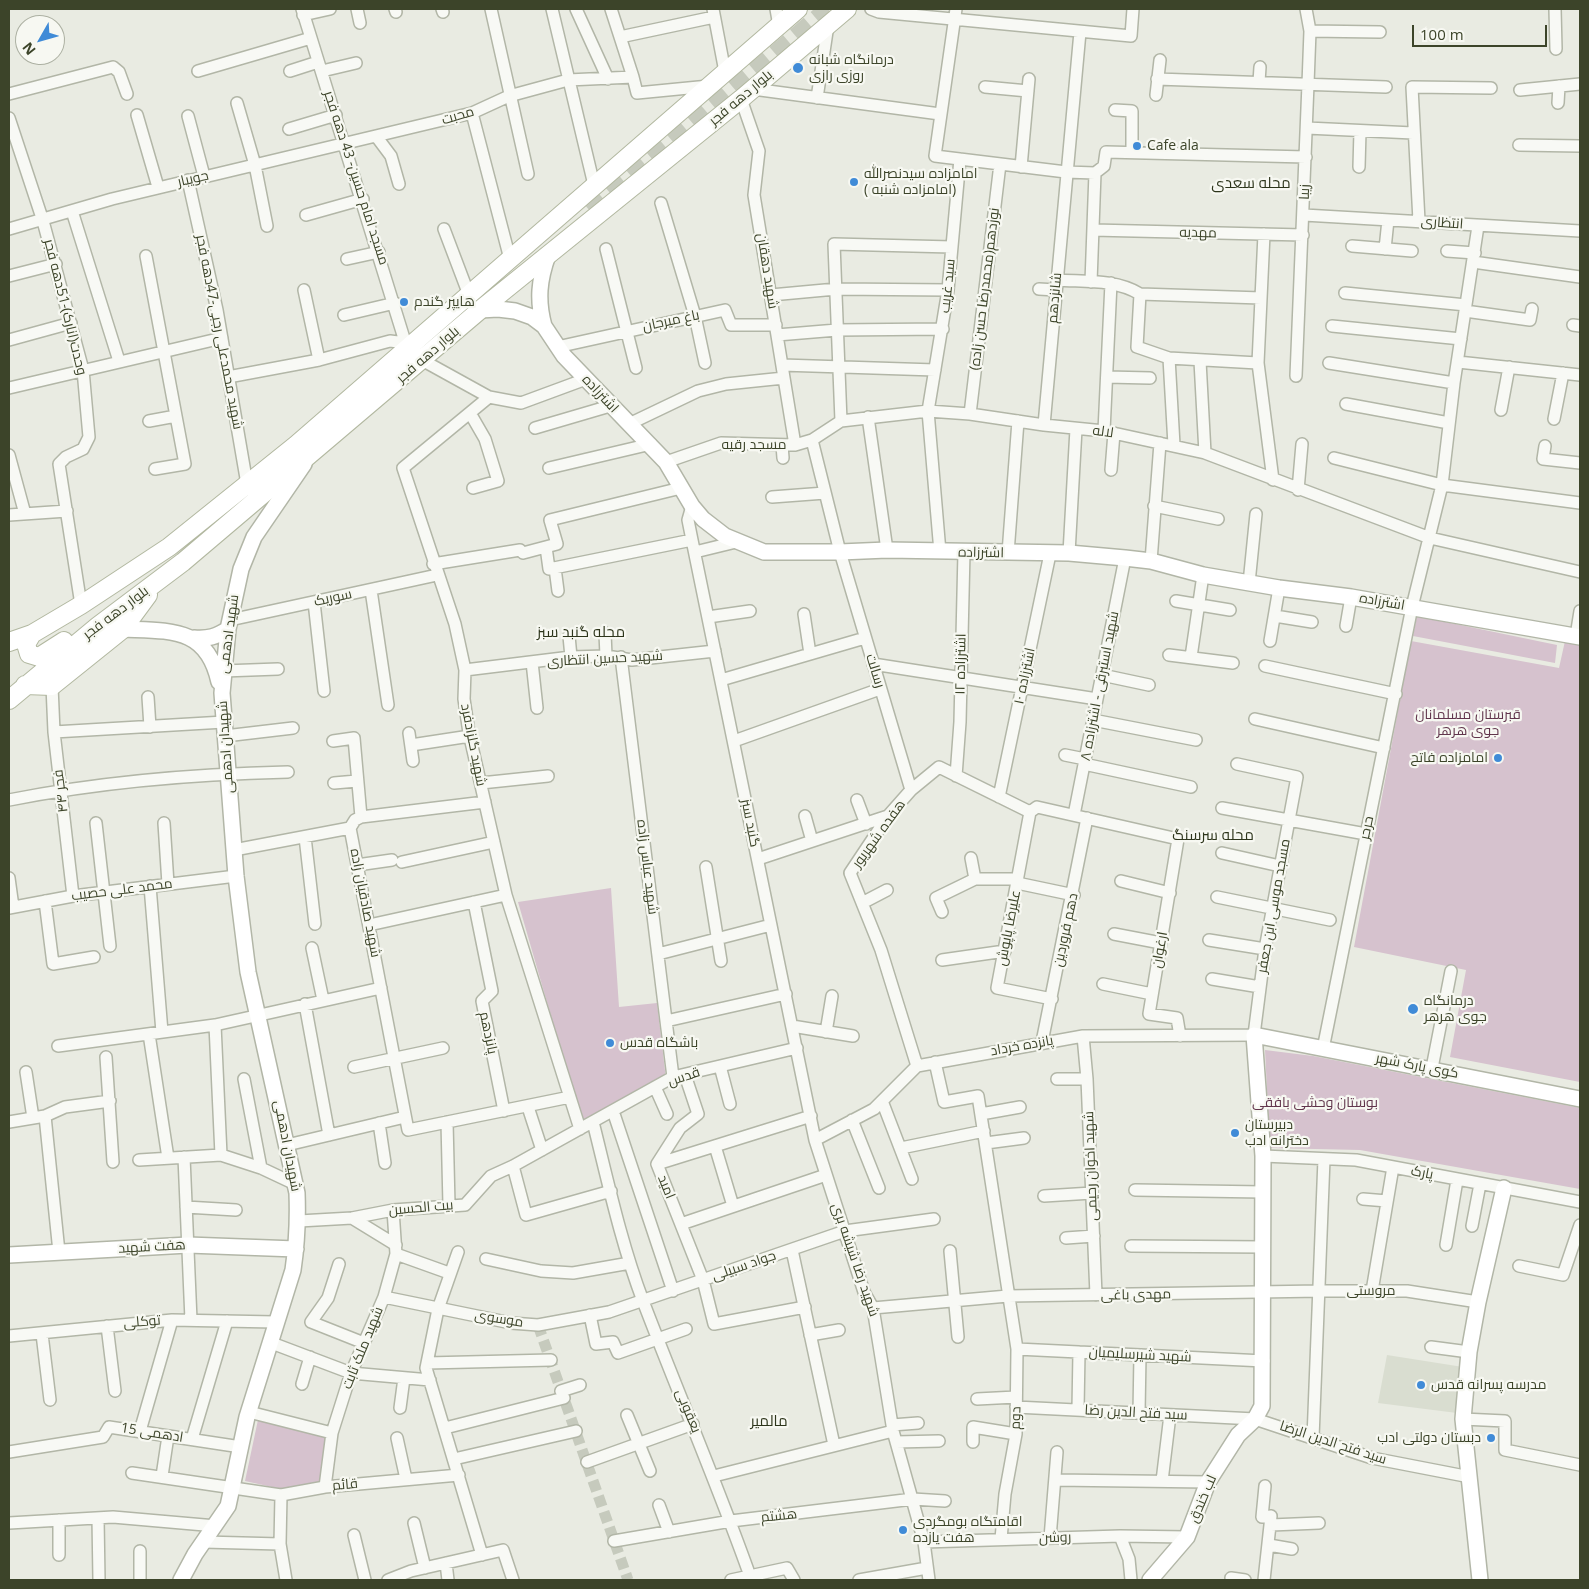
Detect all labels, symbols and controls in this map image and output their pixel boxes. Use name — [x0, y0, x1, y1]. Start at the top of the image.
north arrow — [15, 15, 65, 65]
scale bar — [1414, 15, 1549, 47]
text: 100 m — [1420, 24, 1464, 44]
text: N — [18, 39, 40, 59]
place label: درمانگاه شبانه روزی رازی — [809, 52, 894, 84]
marker: درمانگاه شبانه روزی رازی — [791, 61, 805, 75]
street label: بلوار دهه فجر — [706, 67, 776, 129]
street label: مسجد امام حسین- 43 دهه فجر — [320, 89, 392, 267]
street label: محبت — [440, 103, 476, 129]
place label: Cafe ala — [1147, 138, 1199, 154]
marker: Cafe ala — [1131, 140, 1143, 152]
place label: امامزاده سیدنصرالله ( امامزاده شنبه) — [864, 166, 978, 198]
street label: جویبار — [176, 167, 210, 191]
district label: محله سعدی — [1211, 175, 1291, 193]
marker: امامزاده سیدنصرالله ( امامزاده شنبه) — [848, 176, 860, 188]
street label: زیبا — [1296, 184, 1314, 200]
street label: نوزدهم(محمدرضا حسن زاده) — [967, 207, 1003, 371]
street label: انتظاری — [1420, 213, 1464, 233]
street label: مهدیه — [1179, 224, 1217, 242]
street label: شهید دهقان — [753, 232, 781, 310]
street label: شهید محمدعلی رجبی-47دهه فجر — [192, 233, 246, 431]
street label: وحدت(انارک)-51دهه فجر — [40, 237, 90, 377]
street label: سید غریب — [937, 258, 959, 314]
street label: شانزدهم — [1044, 272, 1066, 324]
place label: هایپر گندم — [414, 294, 475, 310]
marker: هایپر گندم — [398, 296, 410, 308]
street label: باغ میرجان — [641, 307, 701, 335]
street label: بلوار دهه فجر — [393, 323, 463, 387]
street label: اشترزاده — [578, 371, 622, 417]
street label: لاله — [1091, 422, 1115, 442]
street label: مسجد رقیه — [722, 437, 786, 453]
street label: اشترزاده — [958, 544, 1004, 562]
street label: بلوار دهه فجر — [80, 583, 152, 643]
street label: سوریک — [312, 586, 354, 610]
street label: اشترزاده — [1358, 590, 1406, 614]
street label: شهید ادهمی — [215, 593, 243, 675]
street label: شهید استبرقی - اشترزاده ۸ — [1077, 610, 1123, 762]
district label: محله گنبد سبز — [537, 624, 625, 642]
street label: اشترزاده ۱۲ — [952, 633, 970, 695]
street label: اشترزاده ۱۰ — [1011, 646, 1039, 706]
street label: شهید حسین انتظاری — [547, 648, 663, 670]
street label: رسالت — [862, 652, 888, 690]
street label: شهیدان ادهمی — [214, 700, 238, 794]
street label: شهید گلزادفرد — [457, 702, 489, 788]
park label: قبرستان مسلمانان جوی هرهر — [1415, 707, 1521, 740]
place label: امامزاده فاتح — [1410, 750, 1488, 766]
marker: امامزاده فاتح — [1492, 752, 1504, 764]
street label: فجر ۴۴ — [50, 768, 72, 814]
street label: گنبد سبز — [737, 797, 763, 849]
street label: هفده شهریور — [849, 797, 909, 871]
street label: حرحر — [1356, 815, 1378, 841]
street label: شهید عباس زاده — [633, 819, 661, 915]
district label: محله سرسنگ — [1172, 827, 1254, 845]
street label: مسجد موسی ابن جعفر — [1254, 838, 1294, 974]
street label: شهید صادقیان زاده — [346, 847, 384, 959]
street label: محمد علی حصیب — [70, 875, 174, 905]
street label: علیرضا پاپوش — [993, 889, 1025, 967]
street label: دهم فروردین — [1050, 892, 1082, 968]
street label: ارغوان — [1149, 930, 1171, 970]
place label: درمانگاه جوی هرهر — [1424, 993, 1487, 1026]
marker: درمانگاه جوی هرهر — [1406, 1002, 1420, 1016]
street label: پانزدهم — [475, 1010, 501, 1056]
street label: پانزده خرداد — [989, 1032, 1055, 1060]
place label: باشگاه قدس — [620, 1035, 698, 1051]
marker: باشگاه قدس — [604, 1037, 616, 1049]
street label: کوی پارک شهر — [1374, 1050, 1460, 1082]
street label: قدس — [666, 1064, 702, 1090]
park label: بوستان وحشی بافقی — [1252, 1095, 1378, 1111]
street label: شهیدان ادهمی — [270, 1099, 304, 1193]
street label: شهید اخوان رحیمی — [1081, 1111, 1101, 1221]
place label: دبیرستان دخترانه ادب — [1245, 1117, 1309, 1150]
marker: دبیرستان دخترانه ادب — [1229, 1127, 1241, 1139]
street label: پارک — [1409, 1163, 1435, 1183]
street label: امید — [654, 1173, 678, 1201]
street label: بیت الحسین — [388, 1197, 454, 1219]
street label: شهید رضا شیشه بری — [828, 1201, 882, 1319]
street label: هفت شهید — [118, 1237, 186, 1257]
street label: جواد سبیلی — [710, 1247, 778, 1285]
street label: مروستی — [1347, 1283, 1395, 1299]
street label: مهدی باغی — [1101, 1286, 1171, 1304]
street label: شهید ملک ثابت — [339, 1304, 387, 1392]
street label: موسوی — [473, 1307, 525, 1331]
street label: توکلی — [123, 1312, 161, 1332]
street label: شهید شیرسلیمیان — [1088, 1344, 1192, 1366]
place label: مدرسه پسرانه قدس — [1431, 1377, 1546, 1393]
marker: مدرسه پسرانه قدس — [1415, 1379, 1427, 1391]
street label: یعقوبی — [672, 1387, 704, 1435]
street label: سید فتح الدین رضا — [1084, 1402, 1188, 1424]
street label: دوم — [1007, 1406, 1025, 1430]
district label: مالمیر — [750, 1413, 788, 1431]
street label: سید فتح الدین الرضا — [1277, 1418, 1389, 1468]
street label: ادهمی 15 — [120, 1420, 184, 1446]
place label: دبستان دولتی ادب — [1377, 1430, 1481, 1446]
marker: دبستان دولتی ادب — [1485, 1432, 1497, 1444]
street label: لب خندق — [1185, 1473, 1221, 1525]
street label: قائم — [332, 1476, 358, 1494]
street label: هشتم — [760, 1506, 798, 1526]
place label: اقامتگاه بومگردی هفت یازده — [913, 1514, 1023, 1546]
marker: اقامتگاه بومگردی هفت یازده — [897, 1524, 909, 1536]
street label: روشن — [1038, 1529, 1072, 1547]

